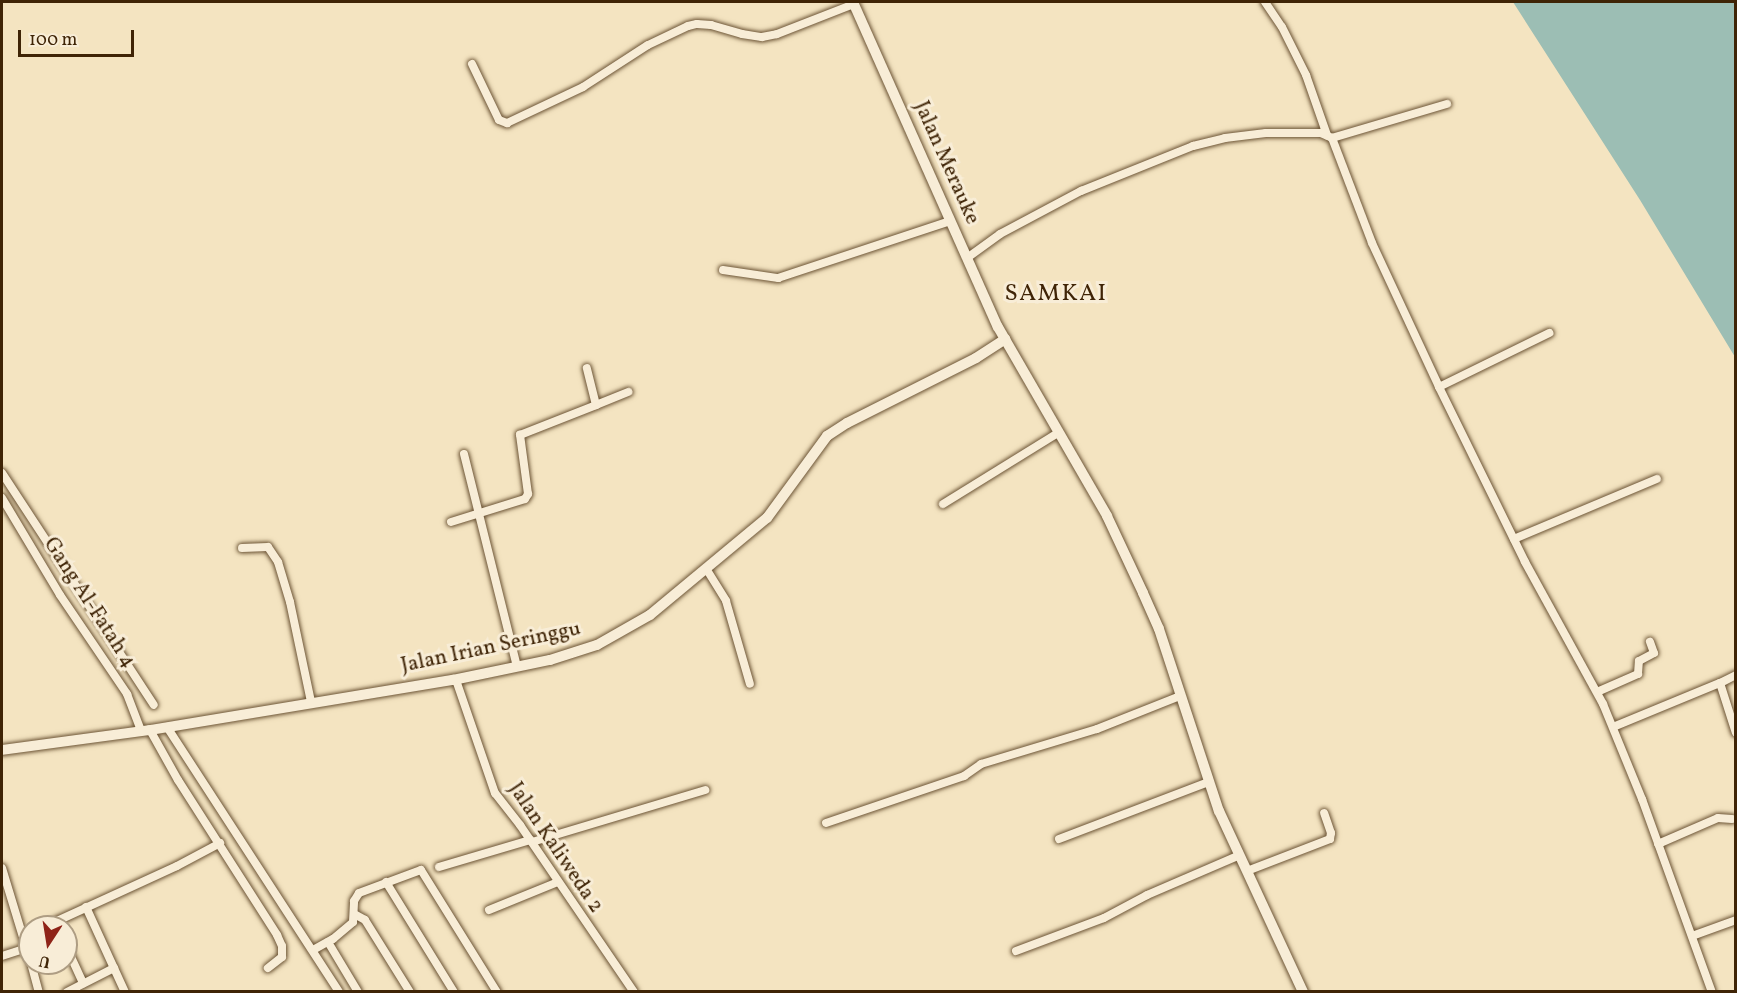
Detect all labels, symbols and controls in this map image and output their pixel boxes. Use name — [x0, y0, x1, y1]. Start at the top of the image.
scale bar — [21, 18, 136, 56]
text: 100 m — [29, 28, 78, 53]
street label: Jalan Merauke — [908, 98, 984, 228]
district label: SAMKAI — [1004, 281, 1108, 309]
street label: Gang Al-Fatah 4 — [37, 533, 141, 673]
street label: Jalan Irian Seringgu — [399, 617, 583, 679]
street label: Jalan Kaliweda 2 — [502, 778, 608, 918]
north arrow — [18, 915, 78, 975]
text: U — [37, 949, 52, 973]

